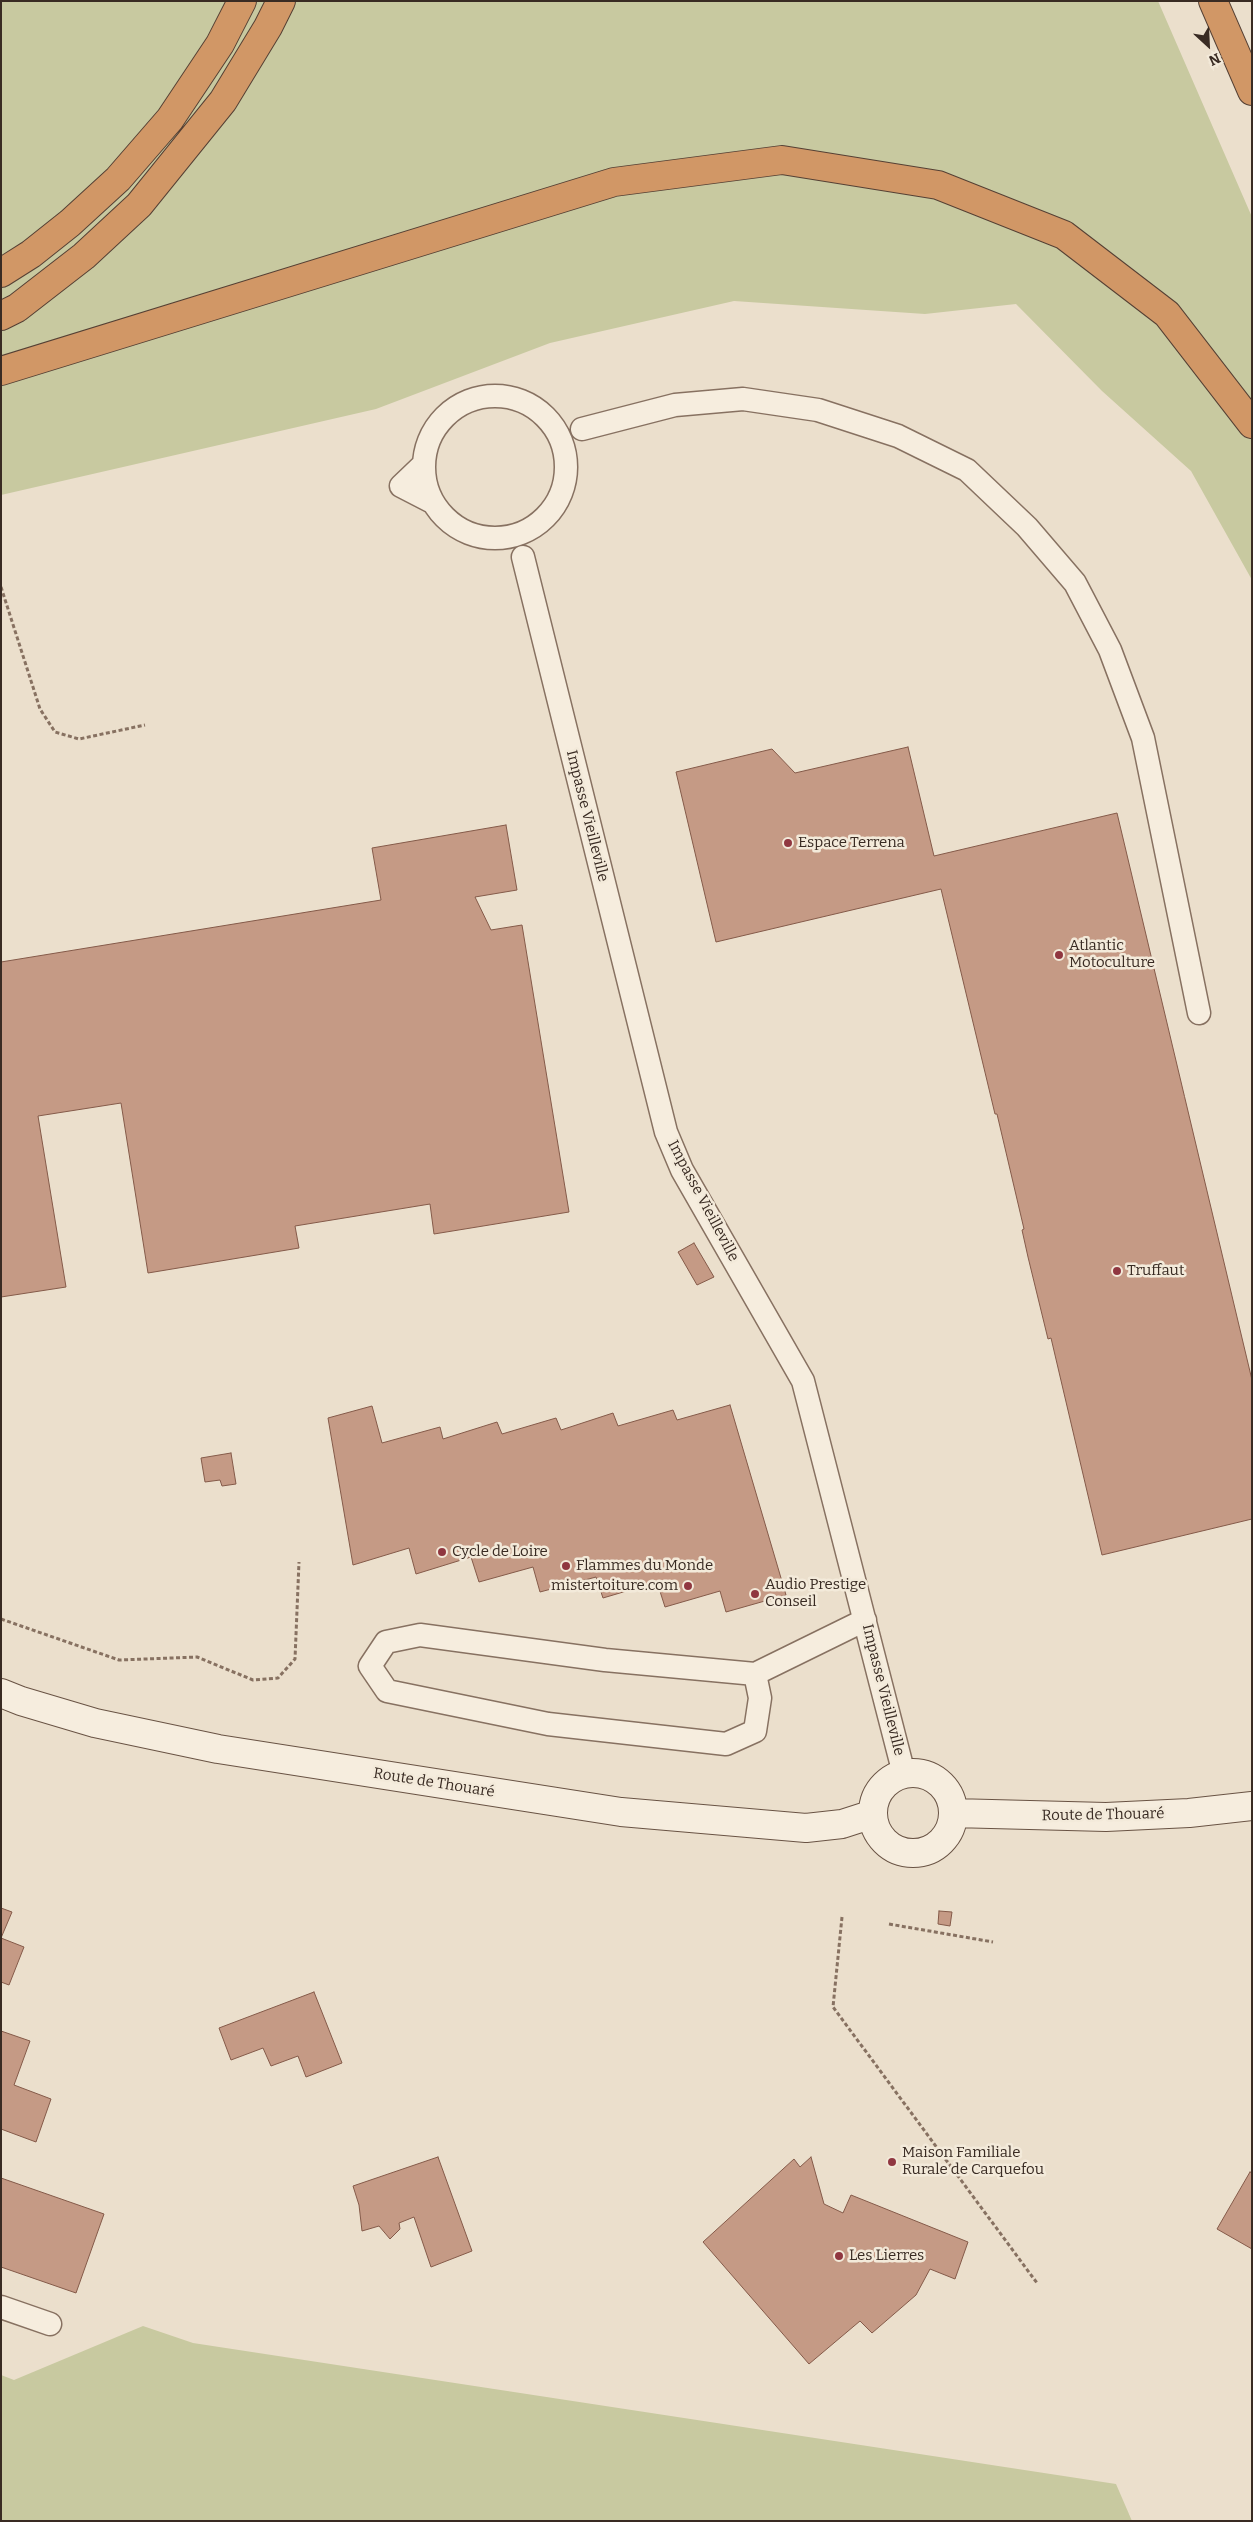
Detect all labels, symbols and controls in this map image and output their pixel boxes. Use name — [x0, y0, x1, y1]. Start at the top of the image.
north arrow — [1183, 20, 1233, 70]
text: N — [1206, 49, 1223, 69]
street label: Impasse Vieilleville — [562, 748, 612, 884]
place label: Espace Terrena — [798, 834, 905, 852]
marker: Espace Terrena — [782, 837, 794, 849]
place label: Atlantic Motoculture — [1069, 937, 1155, 972]
marker: Atlantic Motoculture — [1053, 949, 1065, 961]
street label: Impasse Vieilleville — [663, 1137, 743, 1265]
place label: Truffaut — [1127, 1262, 1184, 1280]
marker: Truffaut — [1111, 1265, 1123, 1277]
place label: Cycle de Loire — [452, 1543, 548, 1561]
marker: Cycle de Loire — [436, 1546, 448, 1558]
place label: Flammes du Monde — [576, 1557, 713, 1575]
marker: Flammes du Monde — [560, 1560, 572, 1572]
place label: Audio Prestige Conseil — [765, 1576, 866, 1611]
place label: mistertoiture.com — [551, 1577, 678, 1595]
marker: mistertoiture.com — [682, 1580, 694, 1592]
marker: Audio Prestige Conseil — [749, 1588, 761, 1600]
street label: Impasse Vieilleville — [858, 1622, 908, 1758]
street label: Route de Thouaré — [372, 1765, 496, 1801]
street label: Route de Thouaré — [1042, 1805, 1164, 1825]
place label: Maison Familiale Rurale de Carquefou — [902, 2144, 1044, 2179]
marker: Maison Familiale Rurale de Carquefou — [886, 2156, 898, 2168]
place label: Les Lierres — [849, 2247, 924, 2265]
marker: Les Lierres — [833, 2250, 845, 2262]

